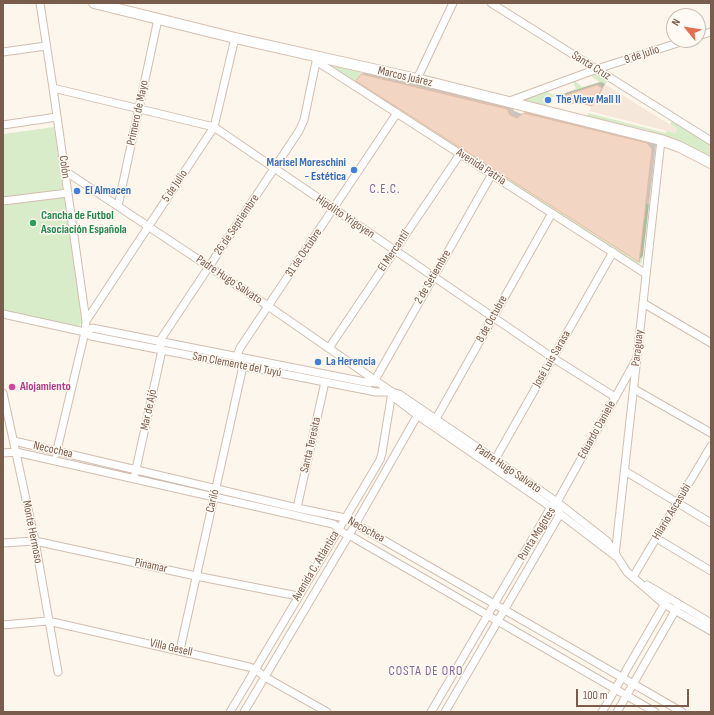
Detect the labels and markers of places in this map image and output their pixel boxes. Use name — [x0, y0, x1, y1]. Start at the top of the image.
place label: The View Mall II — [556, 93, 621, 107]
marker: The View Mall II — [543, 95, 553, 105]
place label: Marisel Moreschini - Estética — [267, 156, 346, 184]
marker: Marisel Moreschini - Estética — [349, 165, 359, 175]
place label: El Almacen — [85, 184, 131, 198]
marker: El Almacen — [72, 186, 82, 196]
place label: Cancha de Futbol Asociación Española — [41, 209, 127, 237]
marker: Cancha de Futbol Asociación Española — [28, 218, 38, 228]
place label: La Herencia — [326, 355, 376, 369]
marker: La Herencia — [313, 357, 323, 367]
place label: Alojamiento — [20, 380, 71, 394]
marker: Alojamiento — [7, 382, 17, 392]

